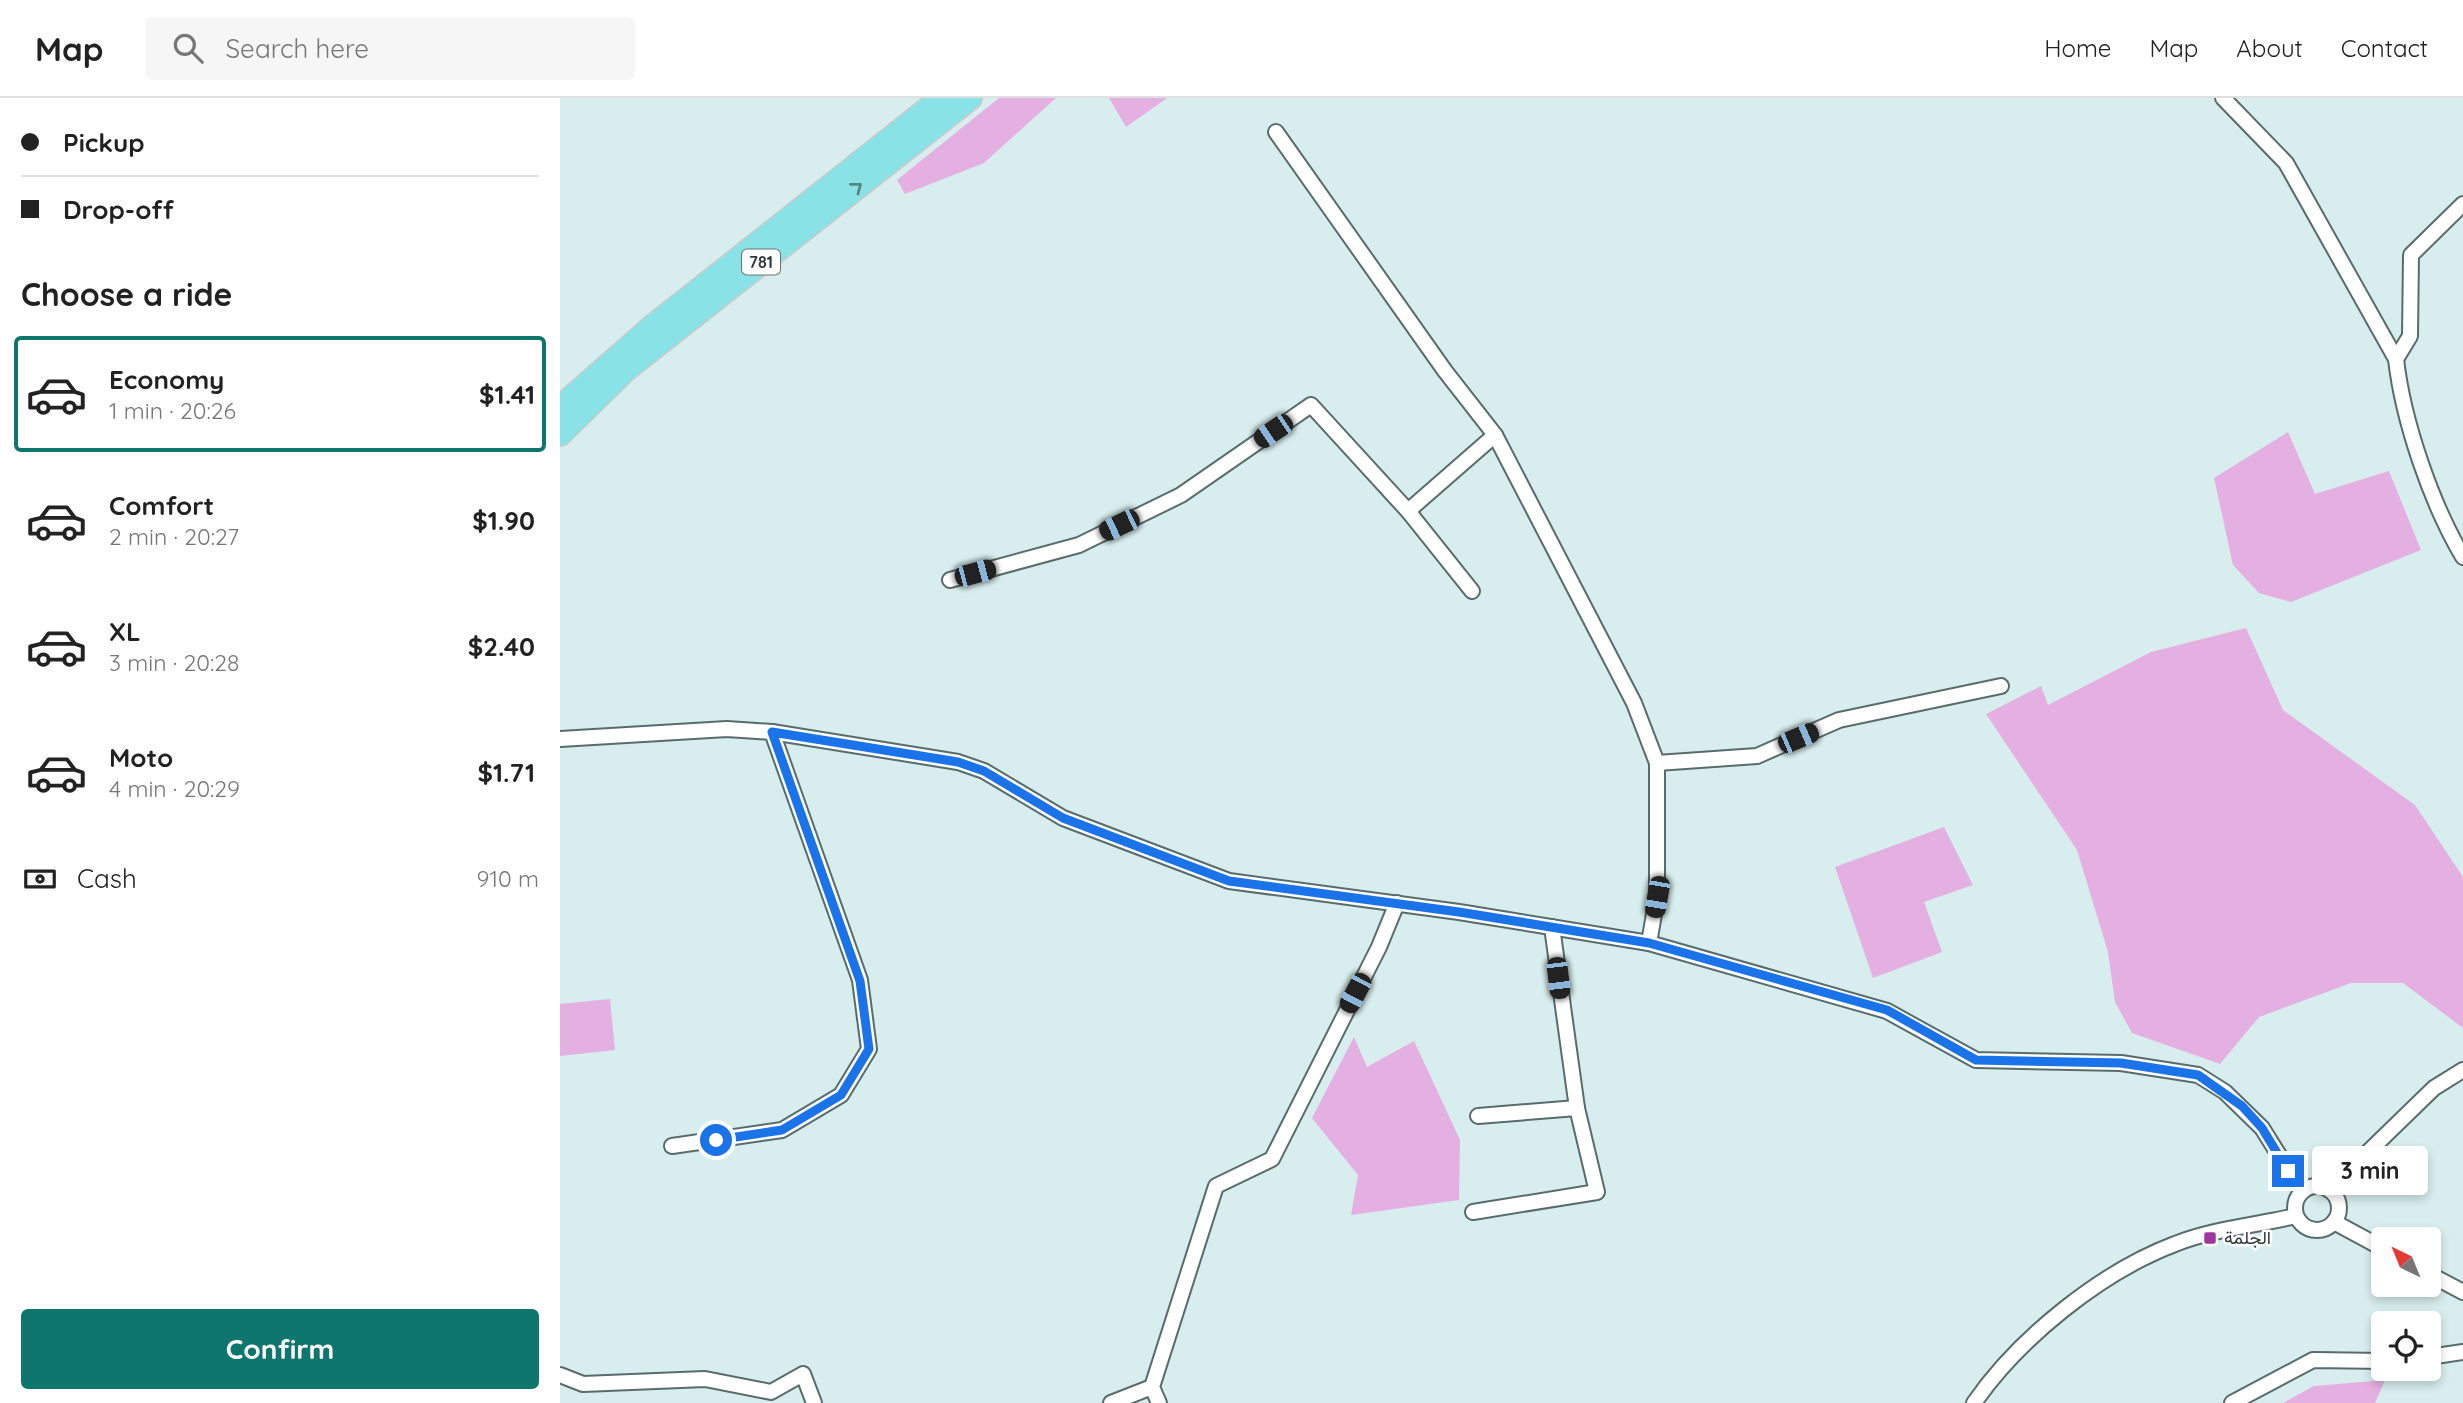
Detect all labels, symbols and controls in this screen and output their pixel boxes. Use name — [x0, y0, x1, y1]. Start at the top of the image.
search box — [145, 17, 635, 80]
text: Map — [35, 28, 103, 69]
icon: search — [169, 29, 207, 67]
text: Search here — [225, 32, 369, 65]
text: Home — [2044, 33, 2111, 63]
text: Map — [2149, 33, 2198, 63]
text: About — [2236, 33, 2303, 63]
text: Contact — [2341, 33, 2428, 63]
text: Pickup — [63, 126, 145, 159]
one-way arrow — [849, 182, 861, 195]
text: Drop-off — [63, 193, 174, 226]
road number: 781 — [742, 250, 780, 274]
text: Choose a ride — [21, 274, 233, 314]
icon: car — [25, 363, 88, 426]
text: Economy — [109, 363, 224, 396]
text: $1.41 — [479, 378, 535, 411]
text: 1 min · 20:26 — [109, 396, 236, 425]
car — [1250, 411, 1297, 451]
icon: car — [25, 489, 88, 552]
text: Comfort — [109, 489, 214, 522]
text: $1.90 — [472, 504, 535, 537]
car — [1096, 506, 1143, 544]
text: 2 min · 20:27 — [109, 522, 239, 551]
car — [952, 557, 999, 589]
icon: car — [25, 615, 88, 678]
text: XL — [109, 615, 141, 648]
text: $2.40 — [468, 630, 535, 663]
text: 3 min · 20:28 — [109, 648, 239, 677]
car — [1775, 720, 1822, 756]
icon: car — [25, 741, 88, 804]
text: Moto — [109, 741, 173, 774]
text: $1.71 — [477, 756, 535, 789]
text: 4 min · 20:29 — [109, 774, 240, 803]
icon: cash — [21, 860, 59, 898]
text: Cash — [77, 862, 137, 895]
text: 910 m — [477, 864, 539, 893]
car — [1644, 874, 1671, 920]
car — [1546, 956, 1571, 1000]
car — [1336, 970, 1375, 1016]
route start — [700, 1124, 732, 1156]
callout: 3 min — [2312, 1146, 2428, 1196]
route end — [2272, 1155, 2304, 1187]
text: 3 min — [2340, 1156, 2400, 1185]
place label: الجلمة — [2224, 1226, 2271, 1249]
north arrow — [2371, 1227, 2441, 1297]
map controls — [2371, 1227, 2441, 1381]
marker: الجلمة — [2202, 1230, 2218, 1246]
button: Confirm — [21, 1309, 539, 1389]
button: locate — [2371, 1311, 2441, 1381]

